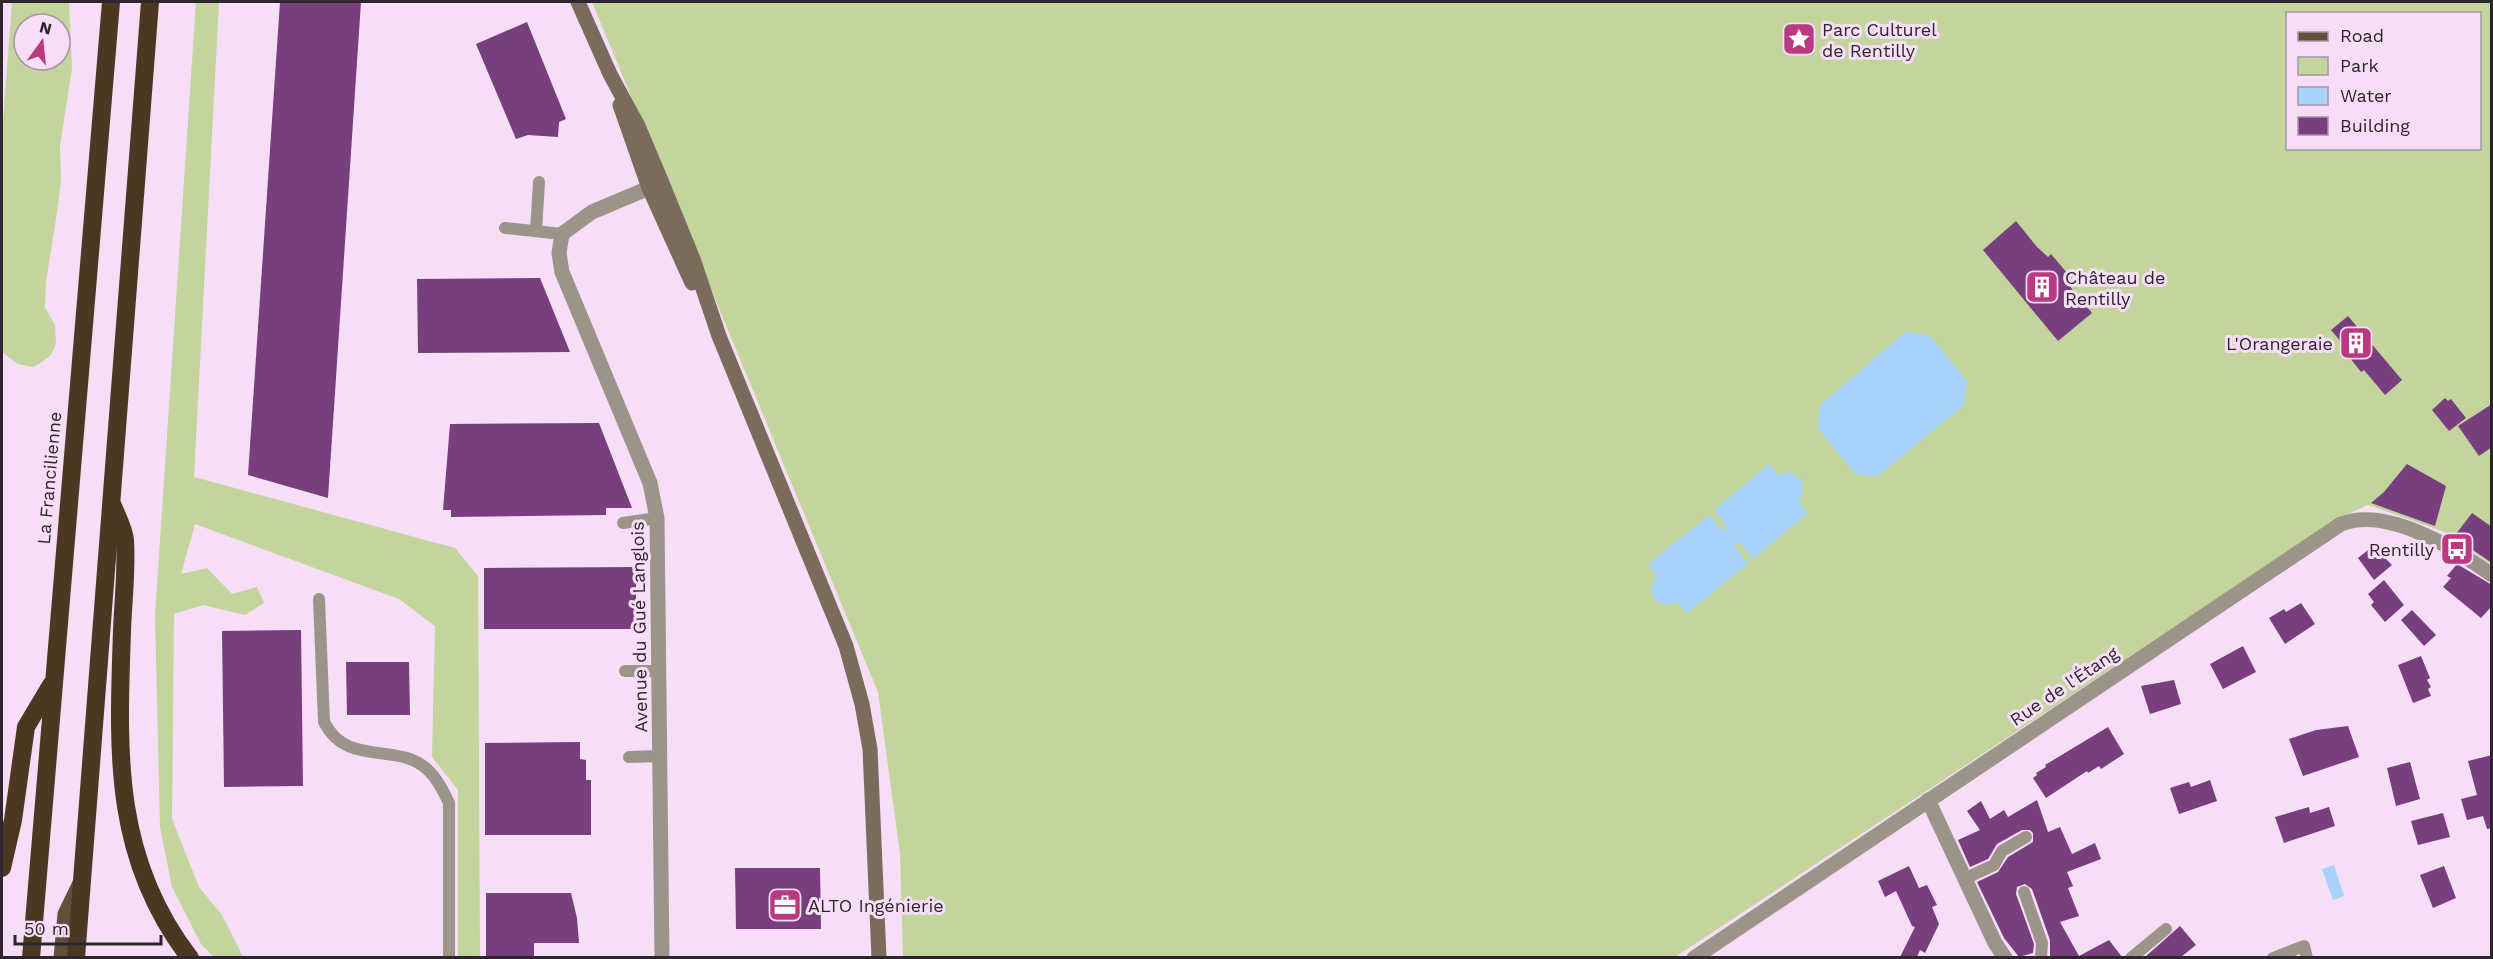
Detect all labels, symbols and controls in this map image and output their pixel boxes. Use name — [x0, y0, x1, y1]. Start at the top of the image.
north arrow — [12, 12, 72, 72]
legend — [2286, 12, 2481, 150]
text: N — [38, 17, 54, 39]
place label: Parc Culturel de Rentilly — [1822, 19, 1937, 61]
place icon: Parc Culturel de Rentilly — [1781, 21, 1817, 57]
text: Road — [2340, 25, 2384, 46]
text: Park — [2340, 55, 2379, 76]
text: Water — [2340, 85, 2392, 106]
text: Building — [2340, 115, 2410, 136]
place label: Château de Rentilly — [2065, 267, 2165, 309]
building icon: Château de Rentilly — [2024, 269, 2060, 305]
building icon: L'Orangeraie — [2338, 325, 2374, 361]
place label: L'Orangeraie — [2226, 333, 2333, 354]
street label: La Francilienne — [33, 411, 65, 545]
street label: Avenue du Gué Langlois — [627, 521, 651, 733]
bus stop icon: Rentilly — [2439, 531, 2475, 567]
place label: Rentilly — [2369, 539, 2435, 560]
street label: Rue de l'Étang — [2006, 642, 2122, 730]
office icon: ALTO Ingénierie — [767, 887, 803, 923]
place label: ALTO Ingénierie — [808, 895, 944, 916]
scale bar — [15, 908, 160, 946]
text: 50 m — [24, 918, 69, 939]

